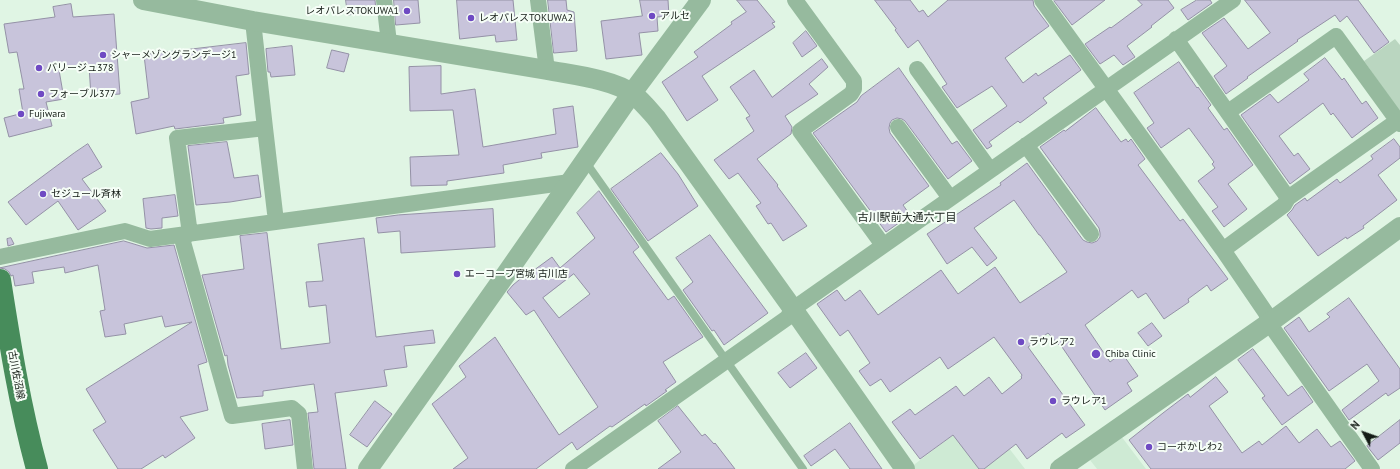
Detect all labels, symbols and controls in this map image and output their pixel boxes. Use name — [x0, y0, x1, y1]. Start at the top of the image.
place label: レオパレスTOKUWA1 — [305, 5, 399, 17]
marker: レオパレスTOKUWA1 — [402, 6, 412, 16]
place label: アルセ — [660, 10, 690, 22]
marker: アルセ — [647, 11, 657, 21]
place label: レオパレスTOKUWA2 — [479, 12, 573, 24]
marker: レオパレスTOKUWA2 — [466, 13, 476, 23]
place label: シャーメゾングランデージ1 — [111, 49, 236, 61]
marker: シャーメゾングランデージ1 — [98, 50, 108, 60]
place label: バリージュ378 — [47, 62, 113, 74]
marker: バリージュ378 — [34, 63, 44, 73]
place label: フォーブル377 — [49, 88, 115, 100]
marker: フォーブル377 — [36, 89, 46, 99]
place label: Fujiwara — [29, 108, 66, 120]
marker: Fujiwara — [16, 109, 26, 119]
place label: セジュール斉林 — [51, 188, 121, 200]
marker: セジュール斉林 — [38, 189, 48, 199]
district label: 古川駅前大通六丁目 — [858, 211, 956, 225]
place label: エーコープ宮城 古川店 — [465, 268, 568, 280]
marker: エーコープ宮城 古川店 — [452, 269, 462, 279]
place label: ラウレア2 — [1029, 336, 1074, 348]
marker: ラウレア2 — [1016, 337, 1026, 347]
marker: Chiba Clinic — [1090, 348, 1102, 360]
place label: Chiba Clinic — [1105, 348, 1156, 360]
street label: 古川佐沼線 — [5, 349, 27, 401]
place label: ラウレア1 — [1061, 395, 1106, 407]
marker: ラウレア1 — [1048, 396, 1058, 406]
north arrow — [1344, 413, 1384, 453]
text: N — [1347, 418, 1363, 432]
place label: コーポかしわ2 — [1157, 441, 1222, 453]
marker: コーポかしわ2 — [1144, 442, 1154, 452]

